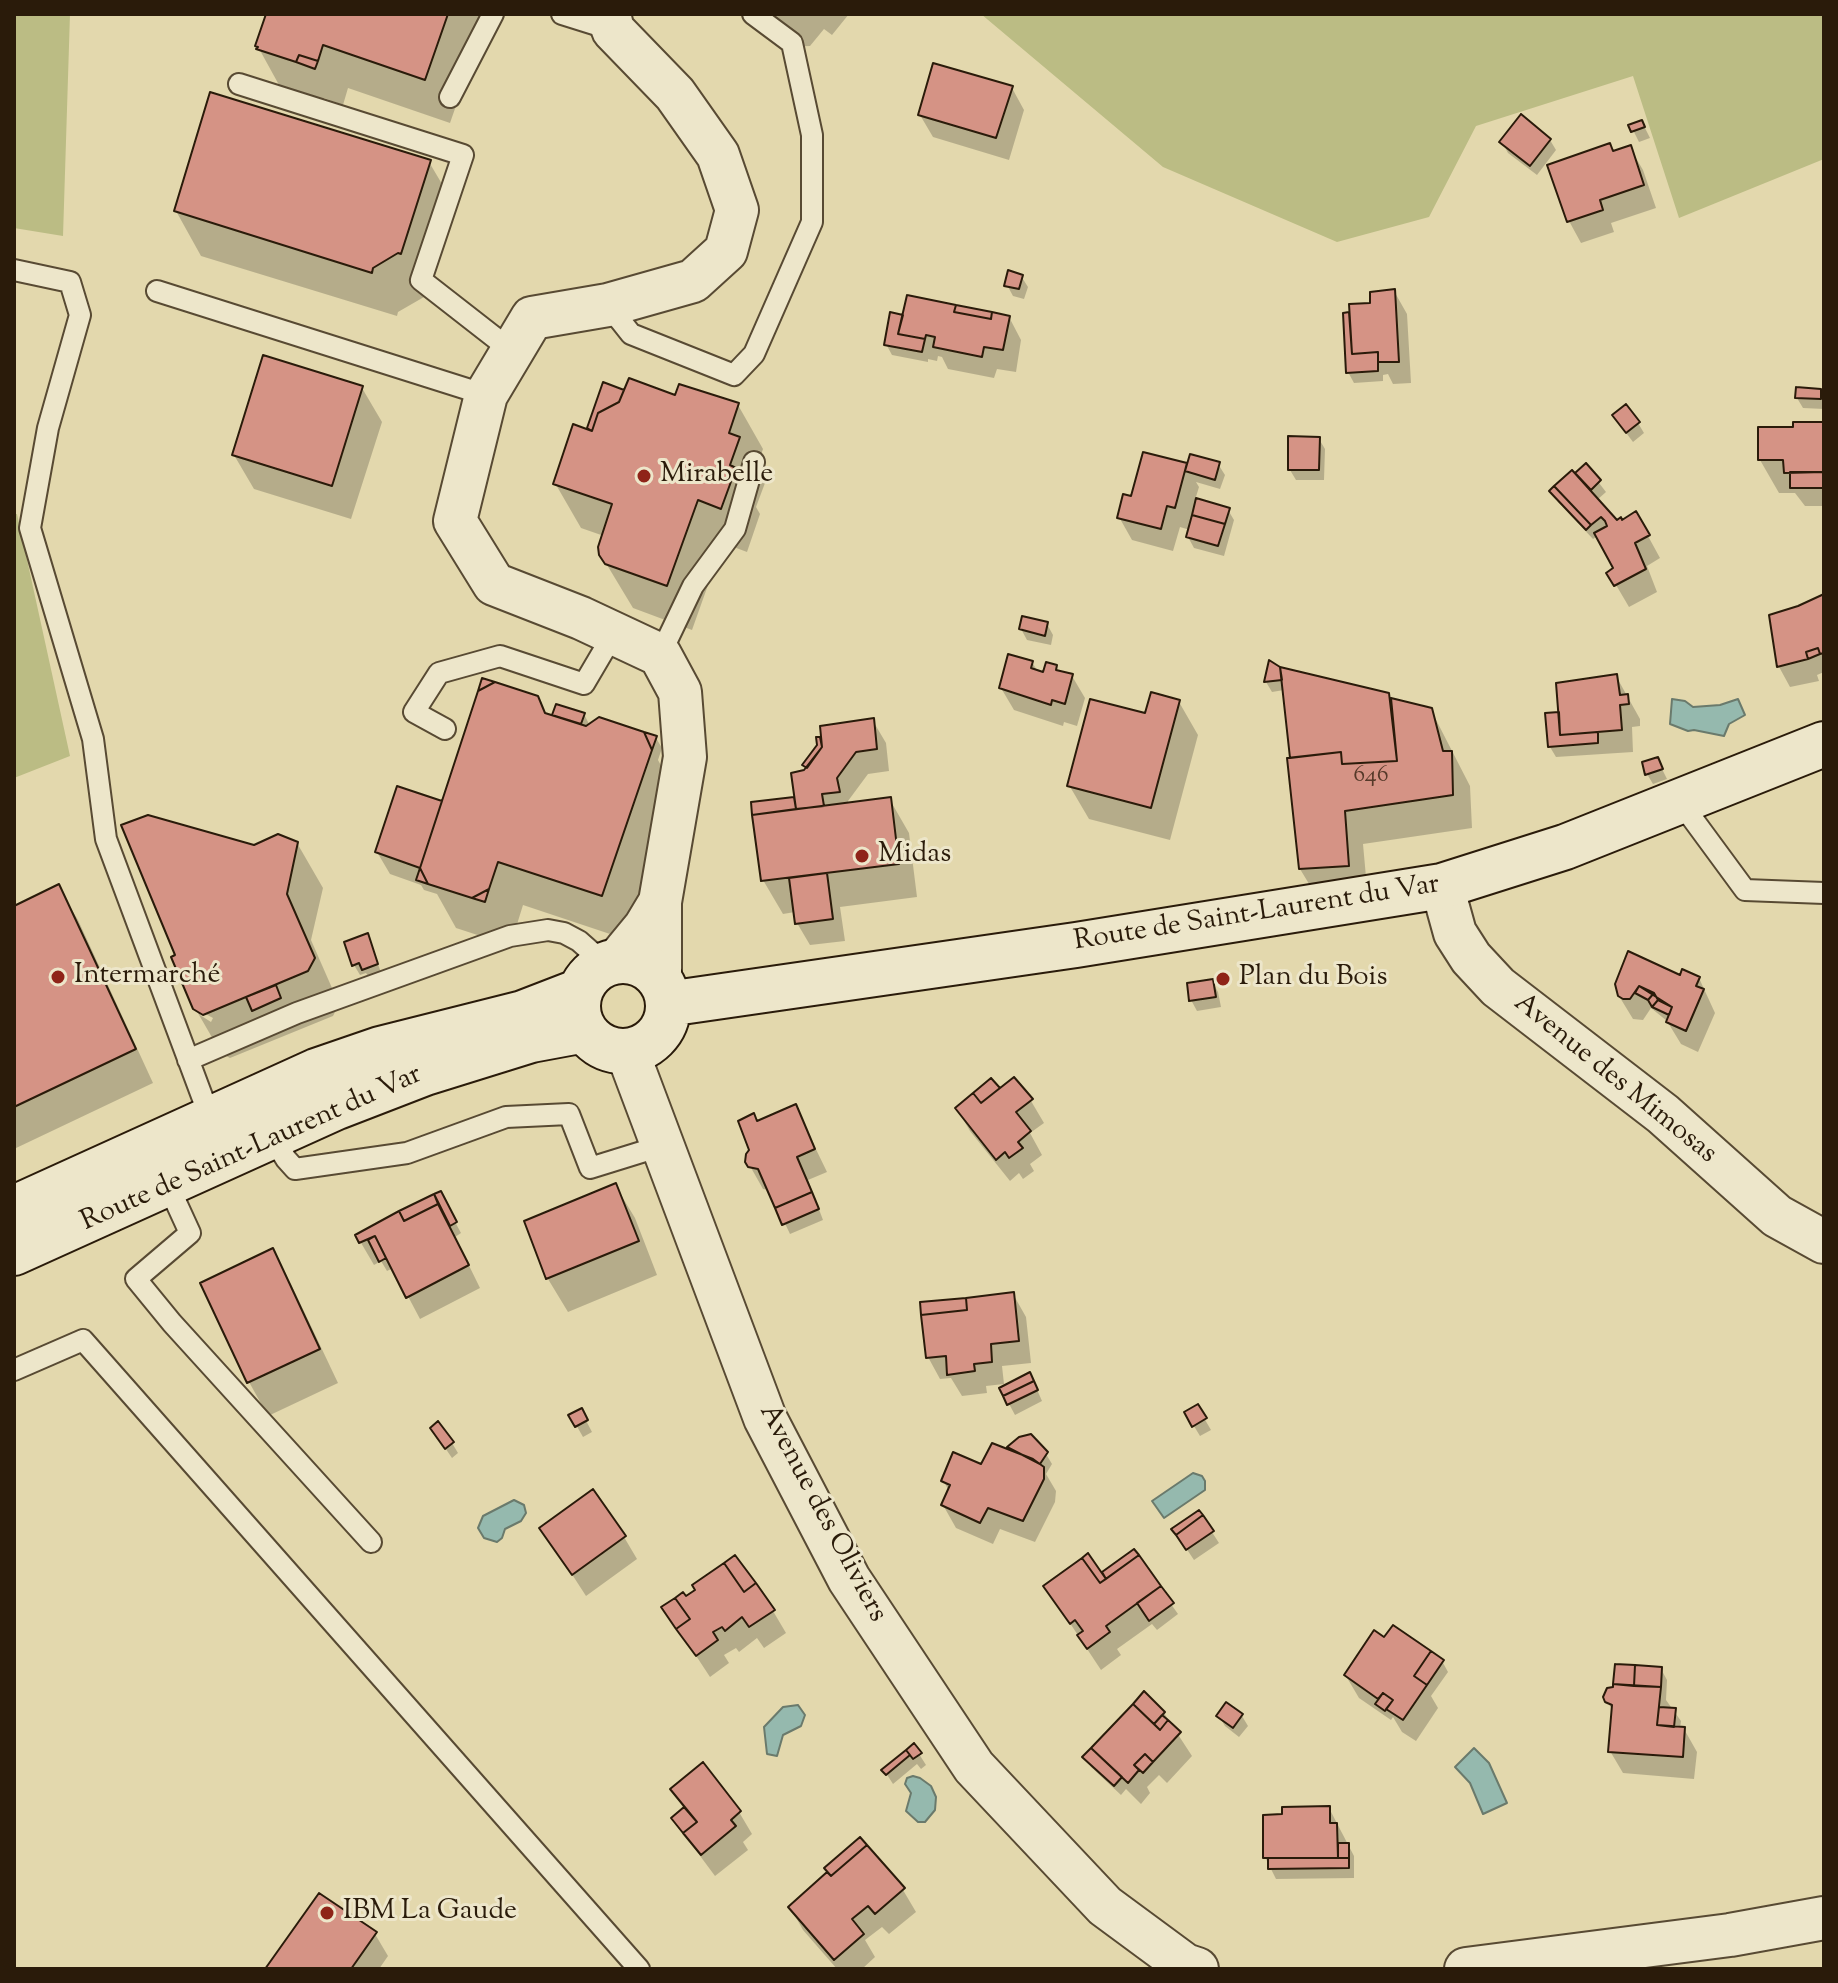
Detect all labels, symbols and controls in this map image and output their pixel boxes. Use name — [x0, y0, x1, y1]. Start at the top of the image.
place label: Mirabelle — [660, 459, 773, 493]
marker: Mirabelle — [635, 467, 653, 485]
house number: 646 — [1353, 763, 1389, 791]
place label: Midas — [878, 839, 951, 873]
marker: Midas — [853, 847, 871, 865]
street label: Route de Saint-Laurent du Var — [1072, 870, 1442, 960]
place label: Intermarché — [74, 960, 220, 994]
place label: Plan du Bois — [1239, 962, 1388, 996]
marker: Intermarché — [49, 968, 67, 986]
marker: Plan du Bois — [1214, 970, 1232, 988]
street label: Avenue des Mimosas — [1506, 988, 1722, 1172]
street label: Route de Saint-Laurent du Var — [76, 1060, 428, 1240]
street label: Avenue des Oliviers — [749, 1399, 893, 1629]
place label: IBM La Gaude — [343, 1896, 517, 1930]
marker: IBM La Gaude — [318, 1904, 336, 1922]

